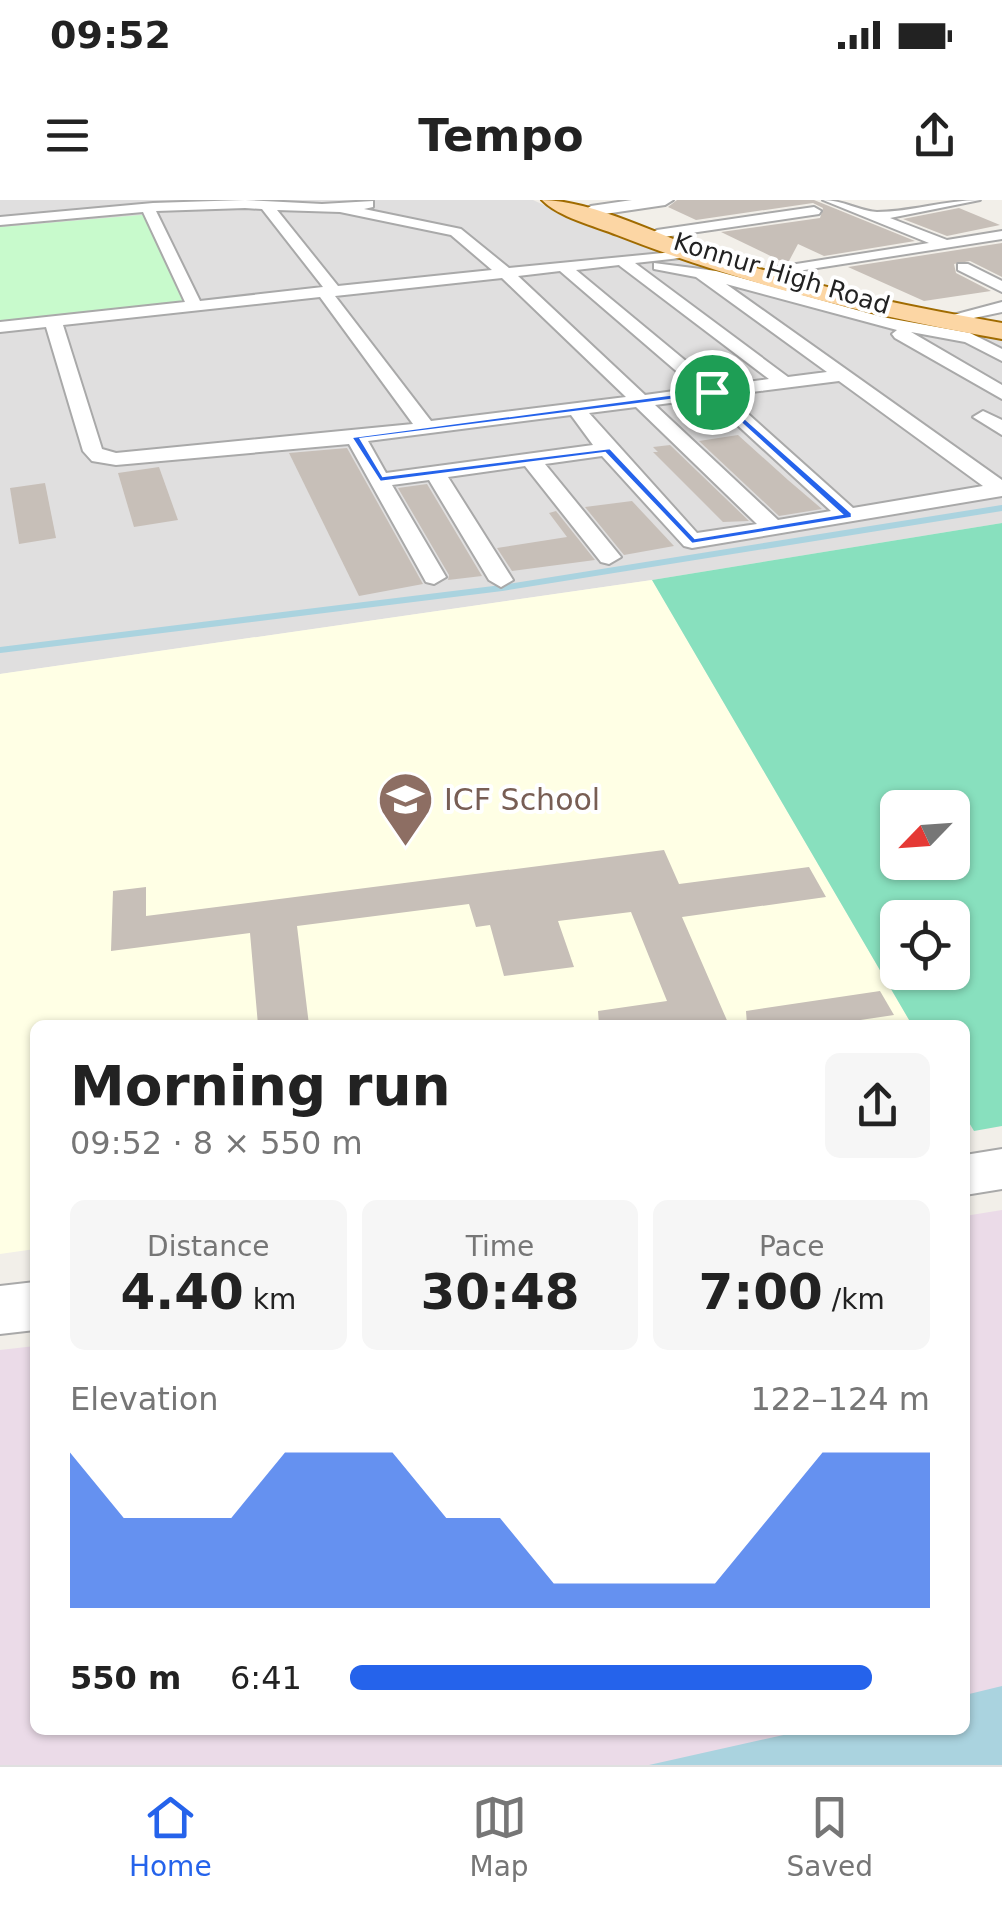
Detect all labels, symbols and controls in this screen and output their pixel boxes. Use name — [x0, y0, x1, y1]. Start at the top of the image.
text: 09:52 — [50, 13, 171, 57]
icon: menu — [40, 108, 95, 163]
icon: share — [907, 108, 962, 163]
text: Tempo — [418, 109, 584, 162]
street label: Konnur High Road — [670, 227, 893, 320]
pin — [670, 350, 755, 435]
icon: arrive — [685, 365, 740, 420]
school or university icon: ICF School — [375, 770, 435, 849]
place label: ICF School — [444, 782, 600, 817]
north arrow — [880, 790, 970, 880]
map controls — [880, 790, 970, 990]
button: locate — [880, 900, 970, 990]
button: share — [825, 1053, 930, 1158]
text: Morning run — [70, 1054, 451, 1118]
text: 09:52 · 8 × 550 m — [70, 1124, 363, 1162]
text: Distance — [147, 1230, 270, 1263]
text: Time — [466, 1230, 534, 1263]
text: Pace — [759, 1230, 824, 1263]
text: 4.40 — [120, 1263, 244, 1321]
text: 30:48 — [420, 1263, 580, 1321]
text: 7:00 — [699, 1263, 823, 1321]
text: km — [244, 1283, 296, 1316]
text: /km — [823, 1283, 885, 1316]
text: Elevation — [70, 1380, 219, 1418]
text: 122–124 m — [751, 1380, 930, 1418]
text: 550 m — [70, 1659, 181, 1697]
text: 6:41 — [230, 1659, 302, 1697]
tab: Home — [129, 1790, 212, 1883]
tab: Map — [470, 1790, 529, 1883]
tab: Saved — [787, 1790, 873, 1883]

